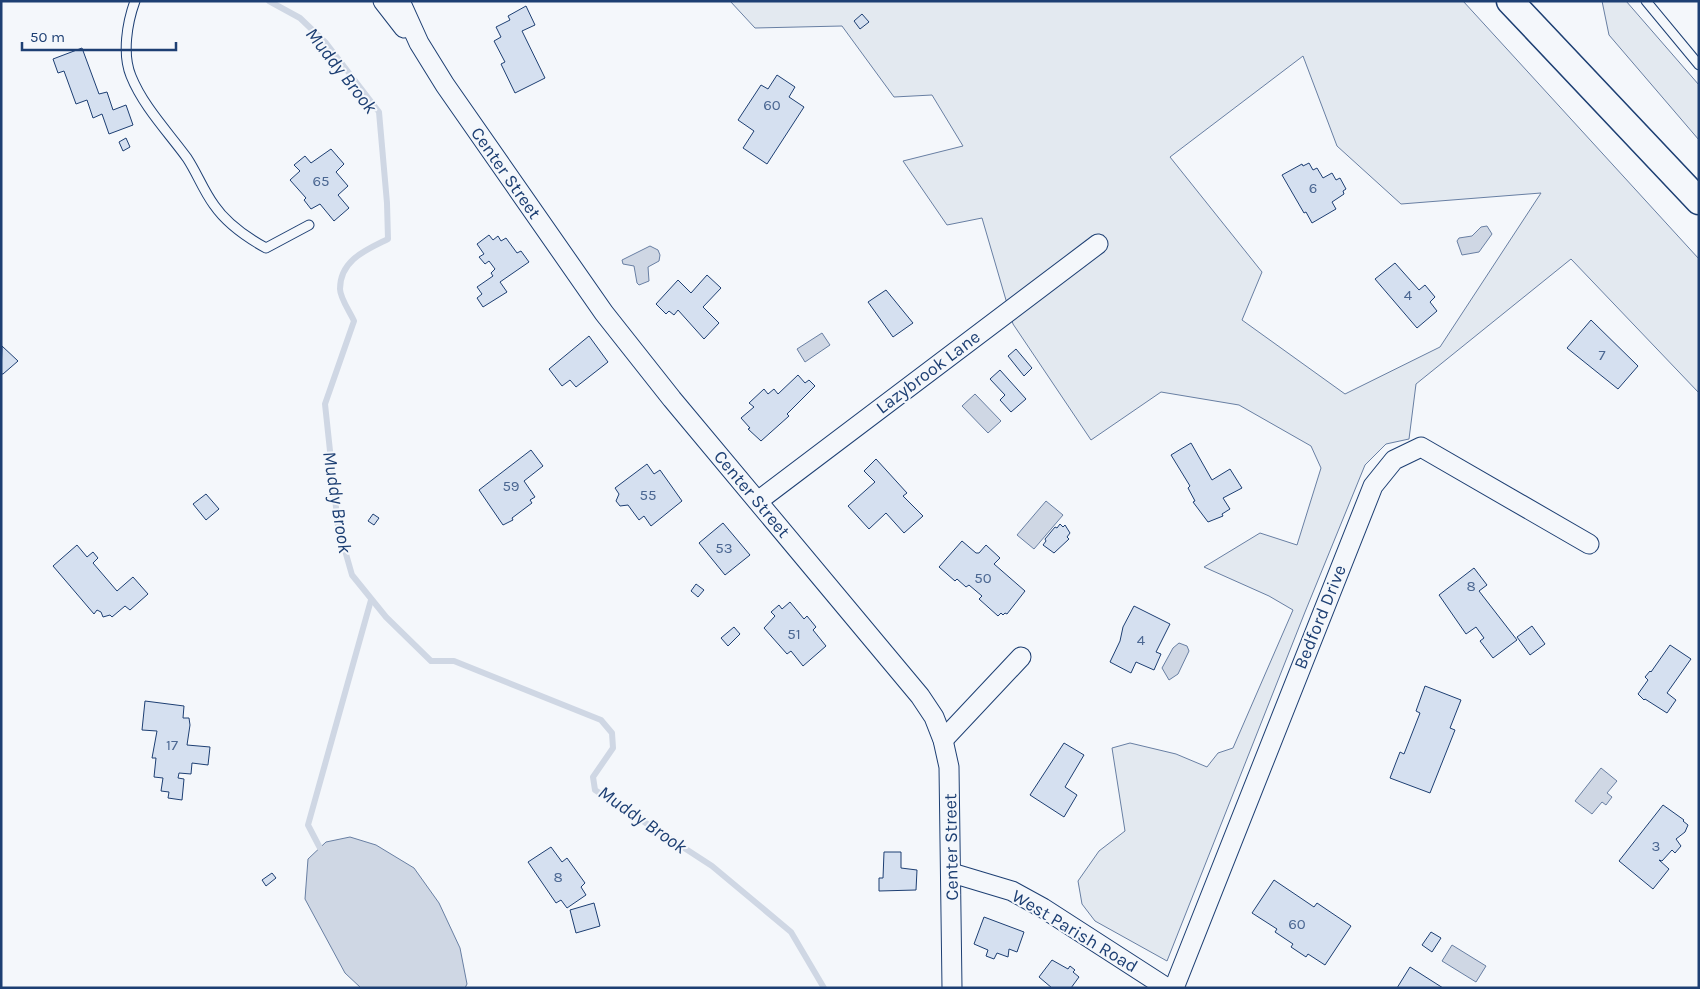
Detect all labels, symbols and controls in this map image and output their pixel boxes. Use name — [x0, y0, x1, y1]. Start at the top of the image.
scale bar — [22, 20, 176, 52]
water label: Muddy Brook — [301, 23, 382, 118]
text: 50 m — [30, 28, 65, 46]
house number: 60 — [763, 96, 781, 114]
street label: Center Street — [466, 123, 546, 223]
house number: 65 — [312, 172, 330, 190]
house number: 6 — [1309, 179, 1317, 197]
house number: 4 — [1404, 286, 1413, 304]
street label: Lazybrook Lane — [871, 326, 985, 418]
house number: 7 — [1598, 346, 1606, 364]
street label: Center Street — [709, 446, 795, 542]
water label: Muddy Brook — [318, 450, 356, 555]
house number: 59 — [502, 477, 520, 495]
house number: 55 — [640, 486, 656, 504]
house number: 53 — [715, 539, 733, 557]
street label: Bedford Drive — [1289, 562, 1351, 672]
house number: 50 — [974, 569, 992, 587]
house number: 8 — [1466, 577, 1476, 595]
house number: 51 — [787, 625, 801, 643]
house number: 4 — [1137, 631, 1146, 649]
house number: 17 — [166, 736, 178, 754]
water label: Muddy Brook — [594, 781, 691, 859]
street label: Center Street — [939, 793, 963, 901]
house number: 3 — [1652, 837, 1660, 855]
house number: 8 — [553, 868, 563, 886]
street label: West Parish Road — [1008, 885, 1142, 977]
house number: 60 — [1288, 915, 1306, 933]

